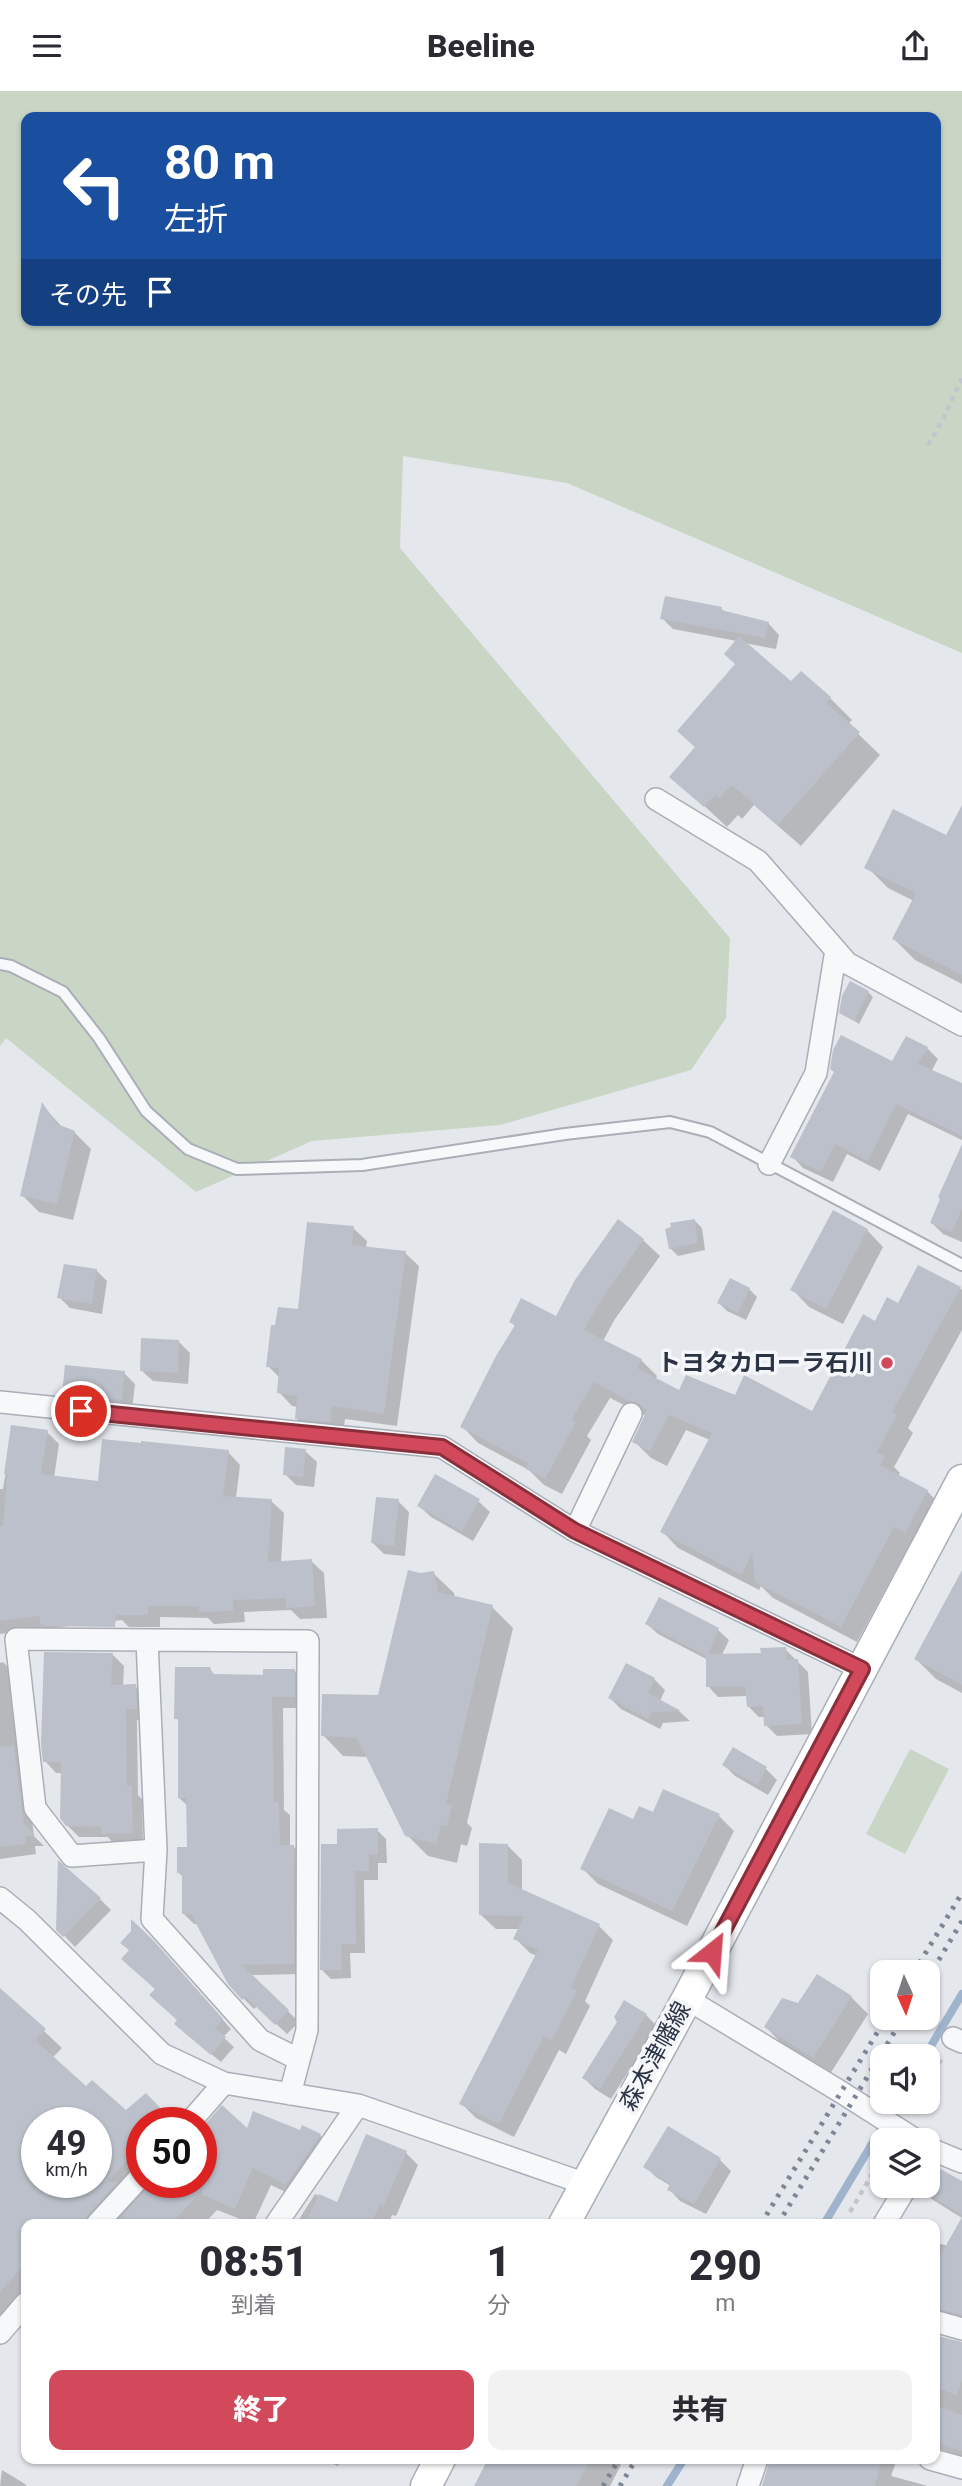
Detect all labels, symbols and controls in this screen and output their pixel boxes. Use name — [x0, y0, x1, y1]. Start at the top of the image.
icon: menu — [28, 27, 66, 65]
text: Beeline — [427, 27, 535, 65]
icon: share — [896, 27, 934, 65]
text: 80 m — [164, 134, 275, 191]
icon: left — [49, 140, 140, 231]
text: 左折 — [164, 200, 228, 238]
icon: arrive — [141, 273, 179, 311]
text: その先 — [49, 280, 127, 310]
place label: トヨタカローラ石川 — [657, 1349, 873, 1377]
marker: トヨタカローラ石川 — [879, 1355, 895, 1371]
pin — [51, 1381, 111, 1441]
icon: arrive — [62, 1392, 100, 1430]
position arrow — [675, 1915, 749, 1989]
north arrow — [870, 1960, 940, 2030]
map controls — [870, 1960, 940, 2198]
street label: 森本津幡線 — [614, 1997, 696, 2115]
button: sound — [870, 2044, 940, 2114]
speed limit sign: 50 — [126, 2107, 217, 2198]
text: 49 — [46, 2123, 87, 2164]
button: layers — [870, 2128, 940, 2198]
text: km/h — [45, 2159, 88, 2180]
text: 08:51 — [199, 2237, 308, 2286]
text: 1 — [487, 2237, 511, 2286]
text: 290 — [689, 2241, 762, 2290]
text: m — [715, 2290, 735, 2317]
text: 到着 — [231, 2292, 277, 2319]
text: 分 — [487, 2292, 510, 2319]
button: 終了 — [49, 2370, 474, 2450]
button: 共有 — [488, 2370, 912, 2450]

